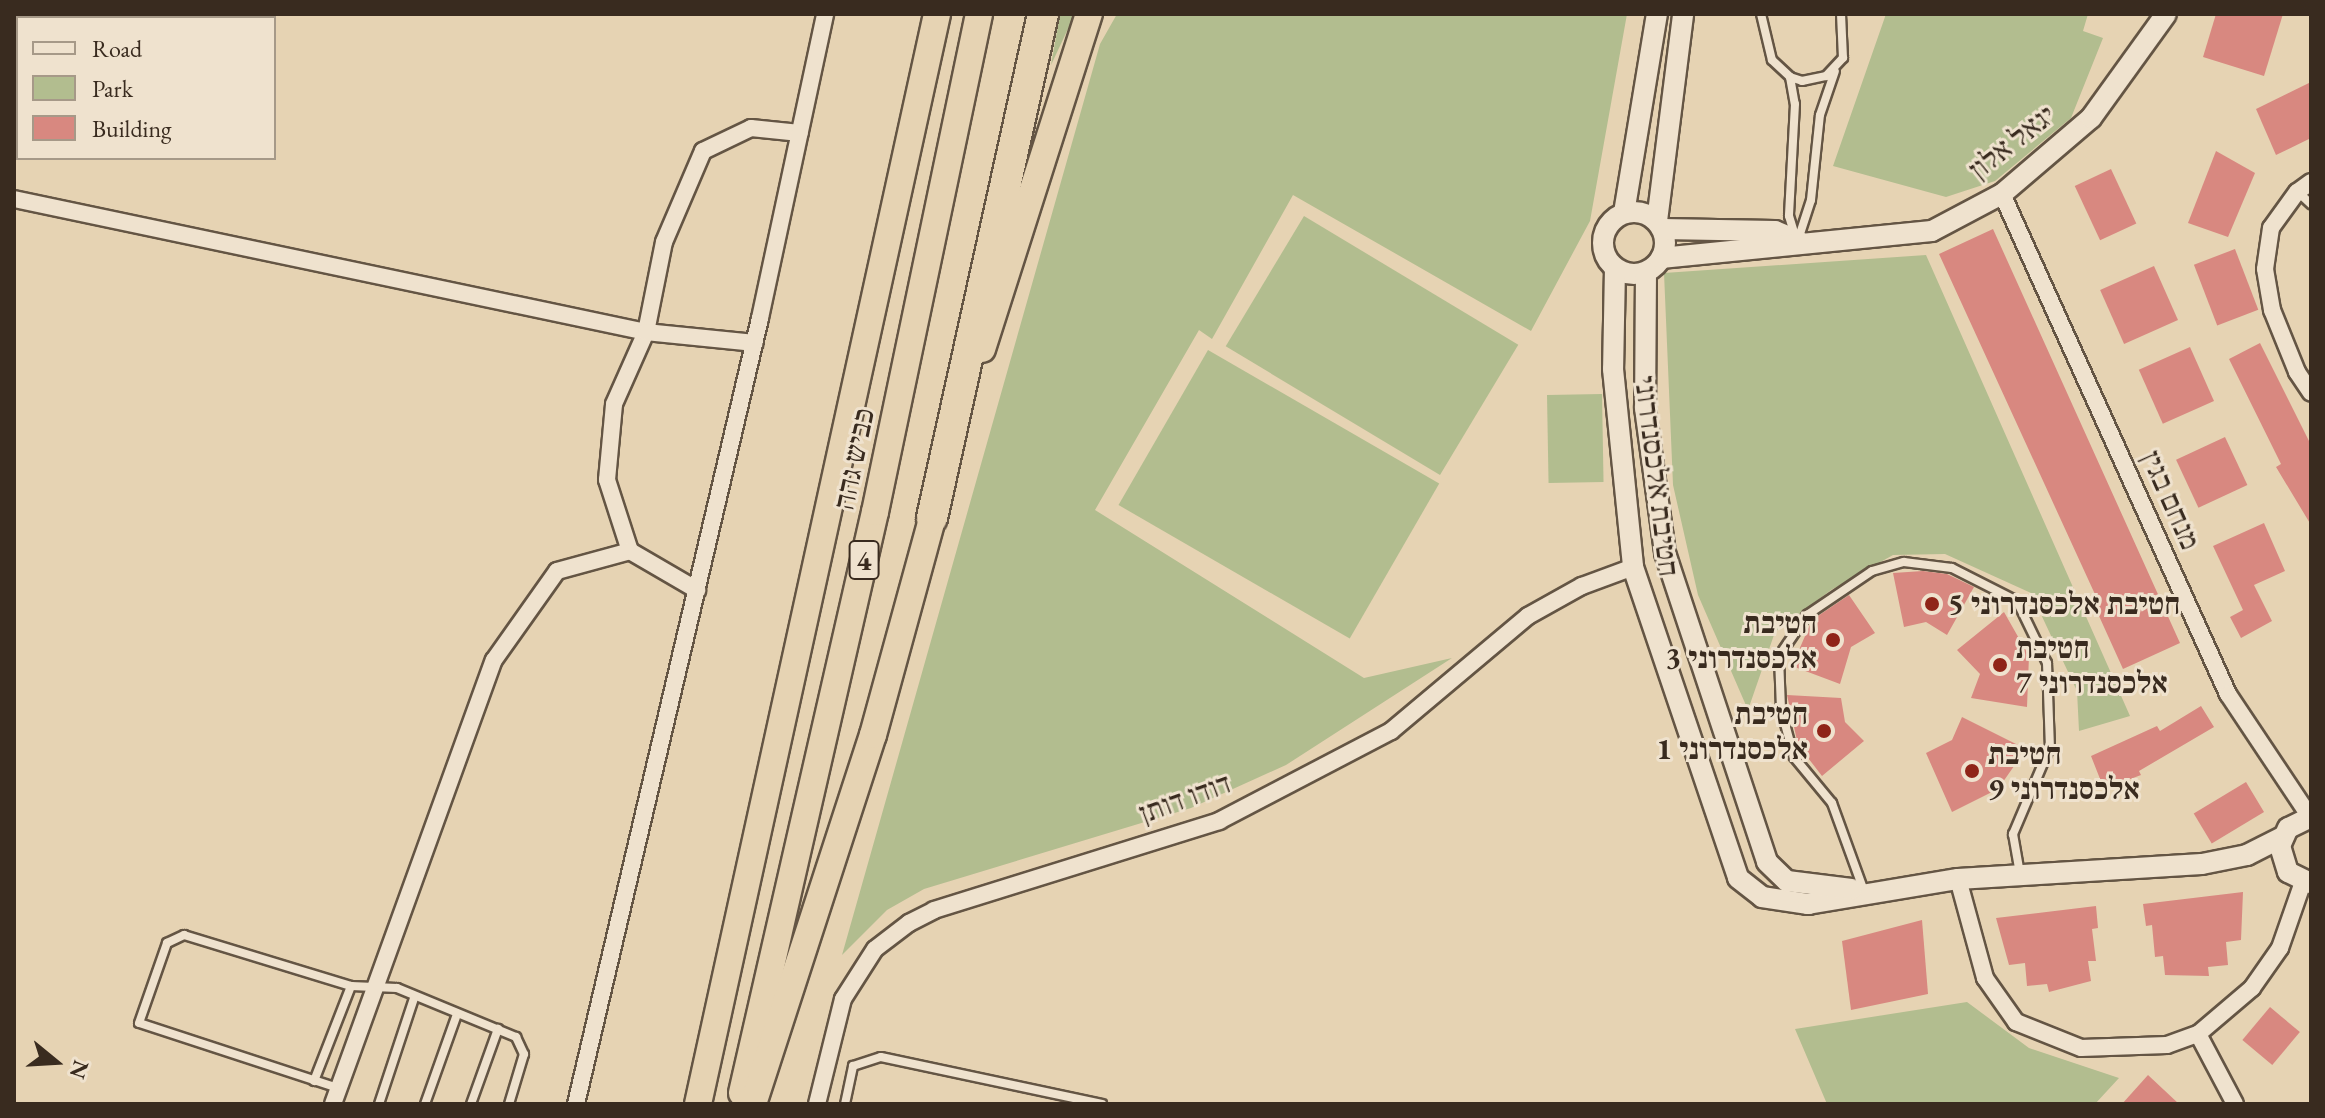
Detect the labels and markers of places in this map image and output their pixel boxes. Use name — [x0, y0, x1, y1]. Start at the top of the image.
place label: חטיבת אלכסנדרוני 5 — [1948, 586, 2180, 622]
marker: חטיבת אלכסנדרוני 5 — [1923, 595, 1941, 613]
place label: חטיבת אלכסנדרוני 3 — [1665, 605, 1817, 676]
place label: חטיבת אלכסנדרוני 7 — [2016, 630, 2168, 700]
marker: חטיבת אלכסנדרוני 3 — [1824, 631, 1842, 649]
marker: חטיבת אלכסנדרוני 7 — [1991, 656, 2009, 674]
place label: חטיבת אלכסנדרוני 1 — [1656, 696, 1808, 766]
marker: חטיבת אלכסנדרוני 1 — [1815, 722, 1833, 740]
place label: חטיבת אלכסנדרוני 9 — [1988, 736, 2140, 806]
marker: חטיבת אלכסנדרוני 9 — [1963, 762, 1981, 780]

